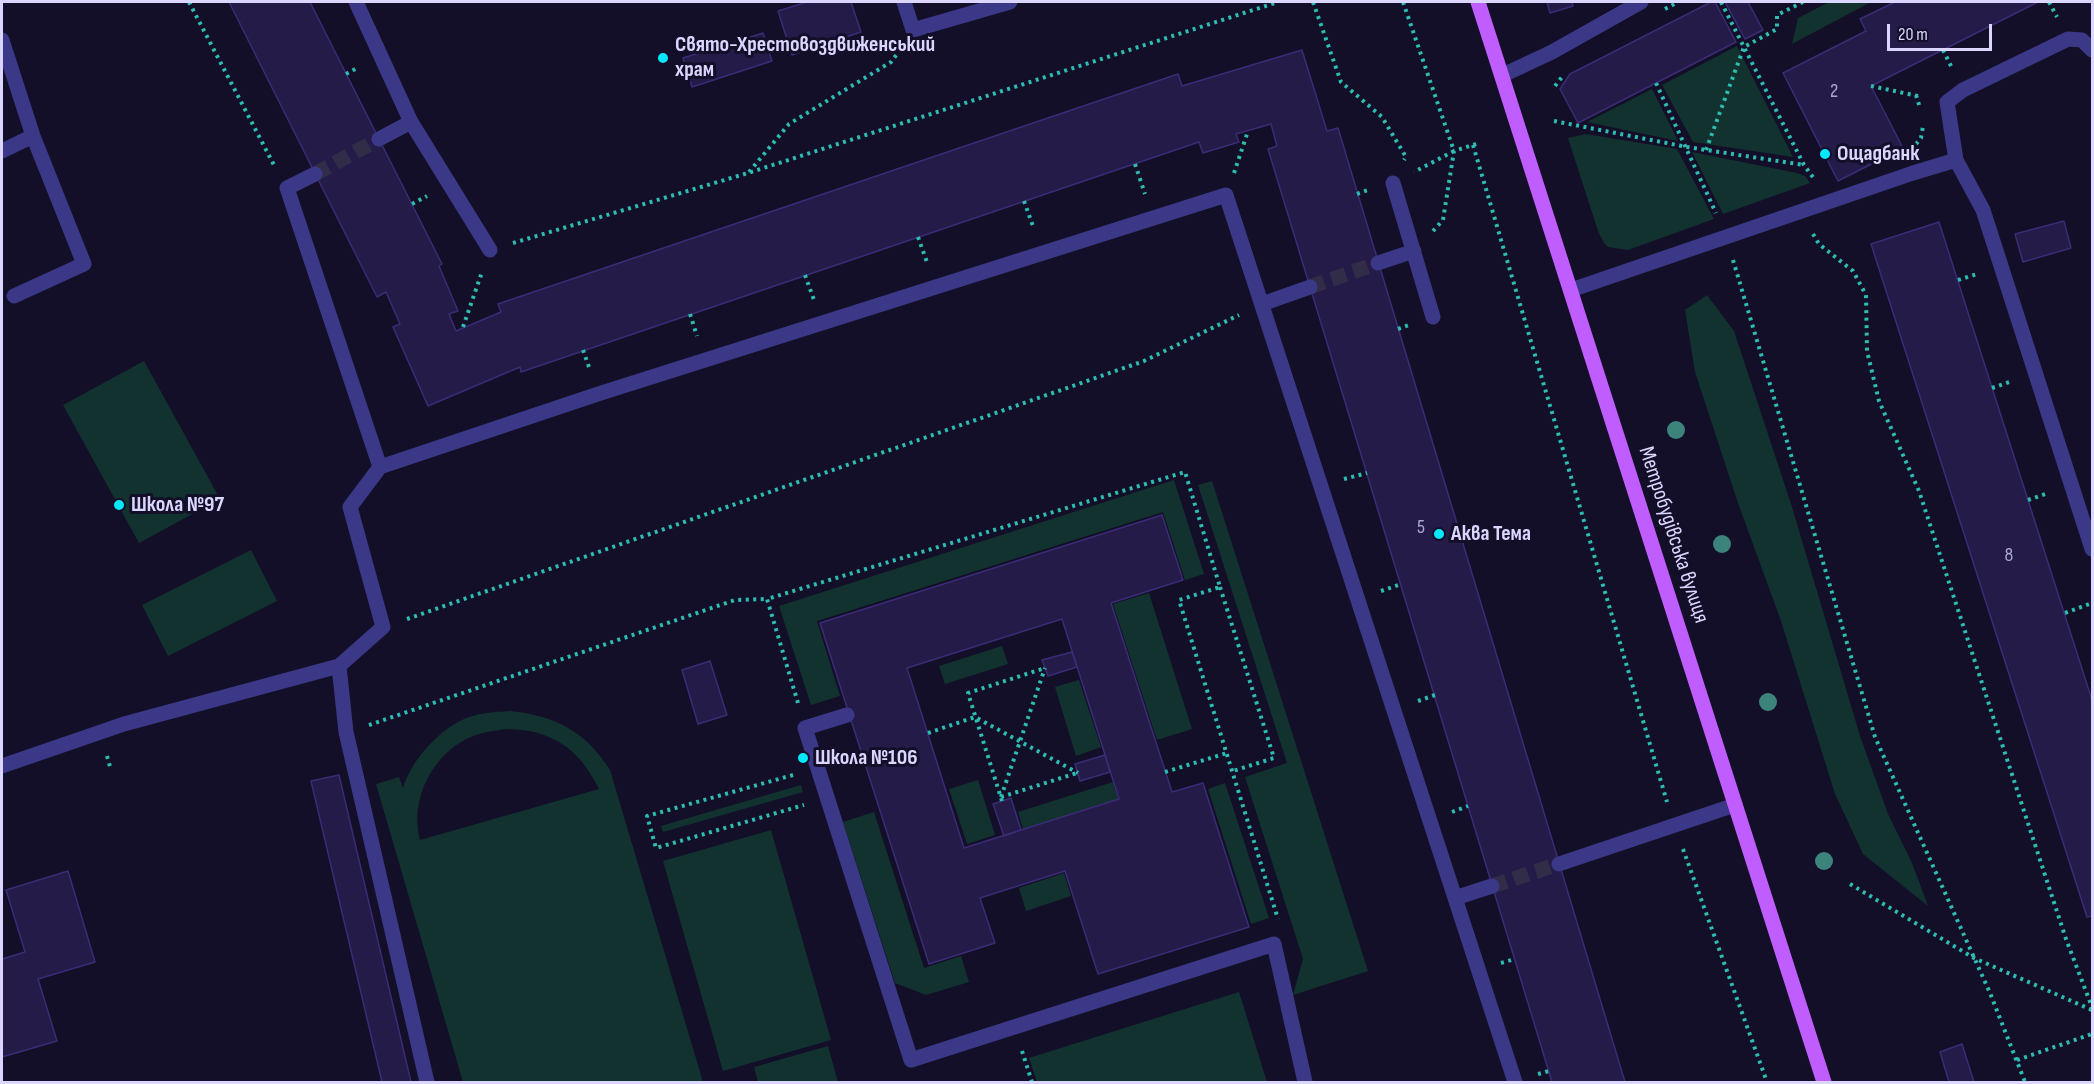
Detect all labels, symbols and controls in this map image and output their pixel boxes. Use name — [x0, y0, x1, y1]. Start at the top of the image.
scale bar — [1890, 12, 1995, 50]
text: 20 m — [1898, 24, 1928, 45]
place label: Свято-Хрестовоздвиженський храм — [675, 32, 935, 84]
marker: Свято-Хрестовоздвиженський храм — [656, 51, 670, 65]
house number: 2 — [1830, 80, 1838, 104]
place label: Ощадбанк — [1837, 141, 1919, 167]
marker: Ощадбанк — [1818, 147, 1832, 161]
street label: Метробудівська вулиця — [1632, 443, 1714, 627]
place label: Школа №97 — [131, 492, 224, 518]
marker: Школа №97 — [112, 498, 126, 512]
house number: 5 — [1417, 516, 1425, 540]
place label: Аква Тема — [1451, 521, 1531, 547]
marker: Аква Тема — [1432, 527, 1446, 541]
house number: 8 — [2005, 544, 2013, 568]
place label: Школа №106 — [815, 745, 918, 771]
marker: Школа №106 — [796, 751, 810, 765]

